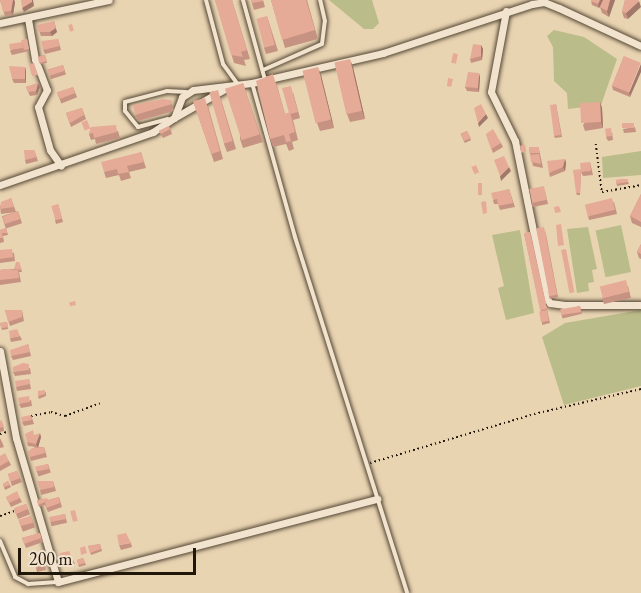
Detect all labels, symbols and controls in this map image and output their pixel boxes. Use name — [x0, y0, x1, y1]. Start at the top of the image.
scale bar — [21, 536, 200, 574]
text: 200 m — [29, 547, 73, 570]

